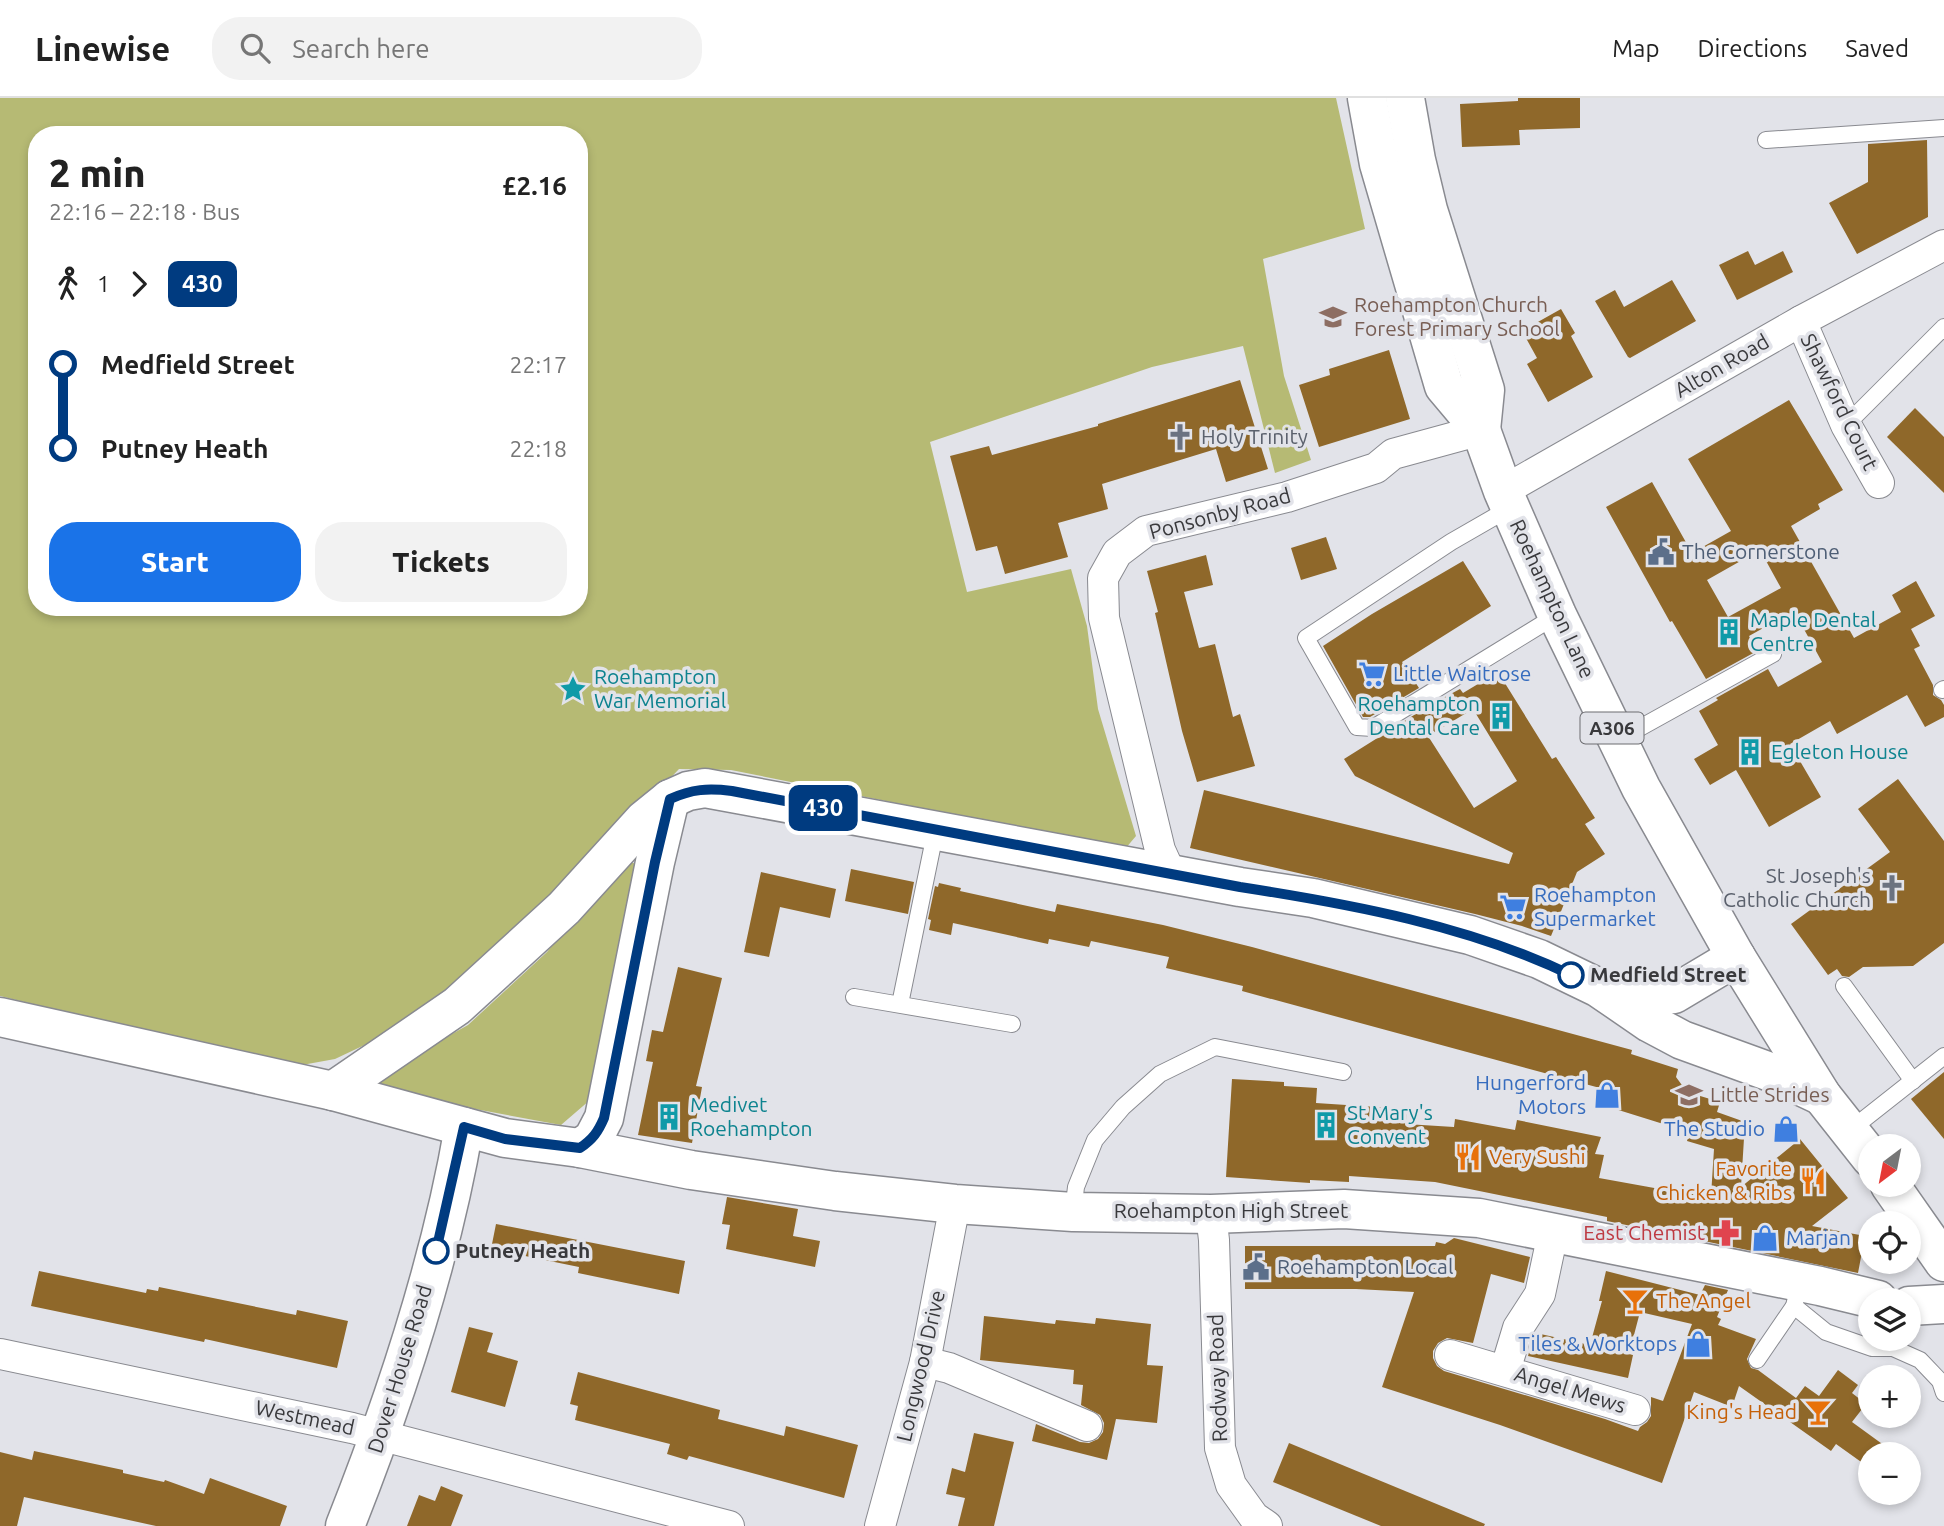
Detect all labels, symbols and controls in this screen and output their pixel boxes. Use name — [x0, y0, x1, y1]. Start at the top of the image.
search box — [212, 17, 702, 80]
icon: search — [236, 29, 274, 67]
text: Linewise — [35, 30, 170, 67]
text: Search here — [292, 34, 430, 63]
text: Map — [1612, 35, 1659, 62]
text: Directions — [1697, 35, 1807, 62]
text: Saved — [1845, 35, 1909, 62]
text: 2 min — [49, 152, 146, 194]
text: £2.16 — [502, 171, 567, 200]
text: 22:16 – 22:18 · Bus — [49, 199, 240, 224]
icon: walk — [49, 265, 87, 303]
icon: forward — [120, 265, 158, 303]
text: 430 — [182, 270, 223, 297]
text: 1 — [97, 271, 110, 296]
place label: Roehampton Church Forest Primary School — [1354, 292, 1560, 340]
school or university icon: Roehampton Church Forest Primary School — [1318, 302, 1348, 332]
street label: Alton Road — [1670, 329, 1773, 402]
street label: Shawford Court — [1797, 329, 1883, 474]
text: Medfield Street — [101, 350, 295, 379]
text: 22:17 — [509, 352, 567, 377]
church icon: Holy Trinity — [1165, 422, 1195, 452]
place label: Holy Trinity — [1201, 424, 1308, 448]
text: Putney Heath — [101, 434, 268, 463]
text: 22:18 — [509, 436, 567, 461]
street label: Ponsonby Road — [1146, 483, 1293, 543]
street label: Roehampton Lane — [1506, 515, 1600, 682]
button: Start — [49, 522, 301, 602]
button: Tickets — [315, 522, 567, 602]
public building icon: The Cornerstone — [1646, 537, 1676, 567]
place label: The Cornerstone — [1682, 539, 1840, 563]
place label: Maple Dental Centre — [1750, 607, 1876, 655]
building icon: Maple Dental Centre — [1714, 617, 1744, 647]
supermarket icon: Little Waitrose — [1357, 659, 1387, 689]
place label: Little Waitrose — [1393, 661, 1531, 685]
place label: Roehampton War Memorial — [594, 664, 726, 712]
place icon: Roehampton War Memorial — [558, 674, 588, 704]
place label: Roehampton Dental Care — [1357, 691, 1480, 739]
building icon: Roehampton Dental Care — [1486, 701, 1516, 731]
road number: A306 — [1580, 712, 1644, 744]
building icon: Egleton House — [1735, 737, 1765, 767]
place label: Egleton House — [1771, 739, 1909, 763]
line badge: 430 — [783, 785, 863, 831]
text: 430 — [803, 794, 843, 821]
place label: St Joseph's Catholic Church — [1723, 863, 1871, 911]
church icon: St Joseph's Catholic Church — [1877, 873, 1907, 903]
place label: Roehampton Supermarket — [1534, 882, 1657, 930]
supermarket icon: Roehampton Supermarket — [1498, 892, 1528, 922]
marker: Medfield Street — [1558, 962, 1584, 988]
place label: Medfield Street — [1590, 962, 1747, 986]
place label: Hungerford Motors — [1475, 1070, 1586, 1118]
shop icon: Hungerford Motors — [1592, 1080, 1622, 1110]
school or university icon: Little Strides — [1674, 1080, 1704, 1110]
place label: Little Strides — [1710, 1082, 1830, 1106]
place label: Medivet Roehampton — [690, 1092, 813, 1140]
place label: St Mary's Convent — [1347, 1100, 1433, 1148]
building icon: Medivet Roehampton — [654, 1102, 684, 1132]
building icon: St Mary's Convent — [1311, 1110, 1341, 1140]
shop icon: The Studio — [1771, 1114, 1801, 1144]
place label: The Studio — [1664, 1116, 1765, 1140]
north arrow — [1858, 1134, 1922, 1197]
map controls — [1858, 1134, 1921, 1505]
restaurant icon: Very Sushi — [1453, 1142, 1483, 1172]
place label: Very Sushi — [1489, 1144, 1586, 1168]
place label: Favorite Chicken & Ribs — [1655, 1156, 1792, 1204]
restaurant icon: Favorite Chicken & Ribs — [1798, 1166, 1828, 1196]
street label: Roehampton High Street — [1114, 1198, 1348, 1222]
button: locate — [1858, 1211, 1921, 1274]
pharmacy icon: East Chemist — [1711, 1218, 1741, 1248]
place label: East Chemist — [1583, 1220, 1705, 1244]
shop icon: Marjan — [1750, 1223, 1780, 1253]
place label: Marjan — [1786, 1225, 1851, 1249]
marker: Putney Heath — [423, 1238, 449, 1264]
place label: Putney Heath — [455, 1238, 590, 1262]
public building icon: Roehampton Local — [1241, 1252, 1271, 1282]
place label: Roehampton Local — [1277, 1254, 1453, 1278]
street label: Dover House Road — [362, 1282, 436, 1456]
bar icon: The Angel — [1620, 1286, 1650, 1316]
street label: Longwood Drive — [891, 1288, 949, 1444]
place label: The Angel — [1656, 1288, 1751, 1312]
button: layers — [1858, 1288, 1921, 1351]
street label: Rodway Road — [1203, 1314, 1231, 1442]
shop icon: Tiles & Worktops — [1683, 1329, 1713, 1359]
place label: Tiles & Worktops — [1518, 1331, 1677, 1355]
street label: Angel Mews — [1512, 1361, 1629, 1417]
button: + — [1858, 1365, 1921, 1428]
street label: Westmead — [253, 1395, 357, 1439]
bar icon: King's Head — [1803, 1397, 1833, 1427]
place label: King's Head — [1686, 1399, 1797, 1423]
button: − — [1858, 1442, 1921, 1505]

